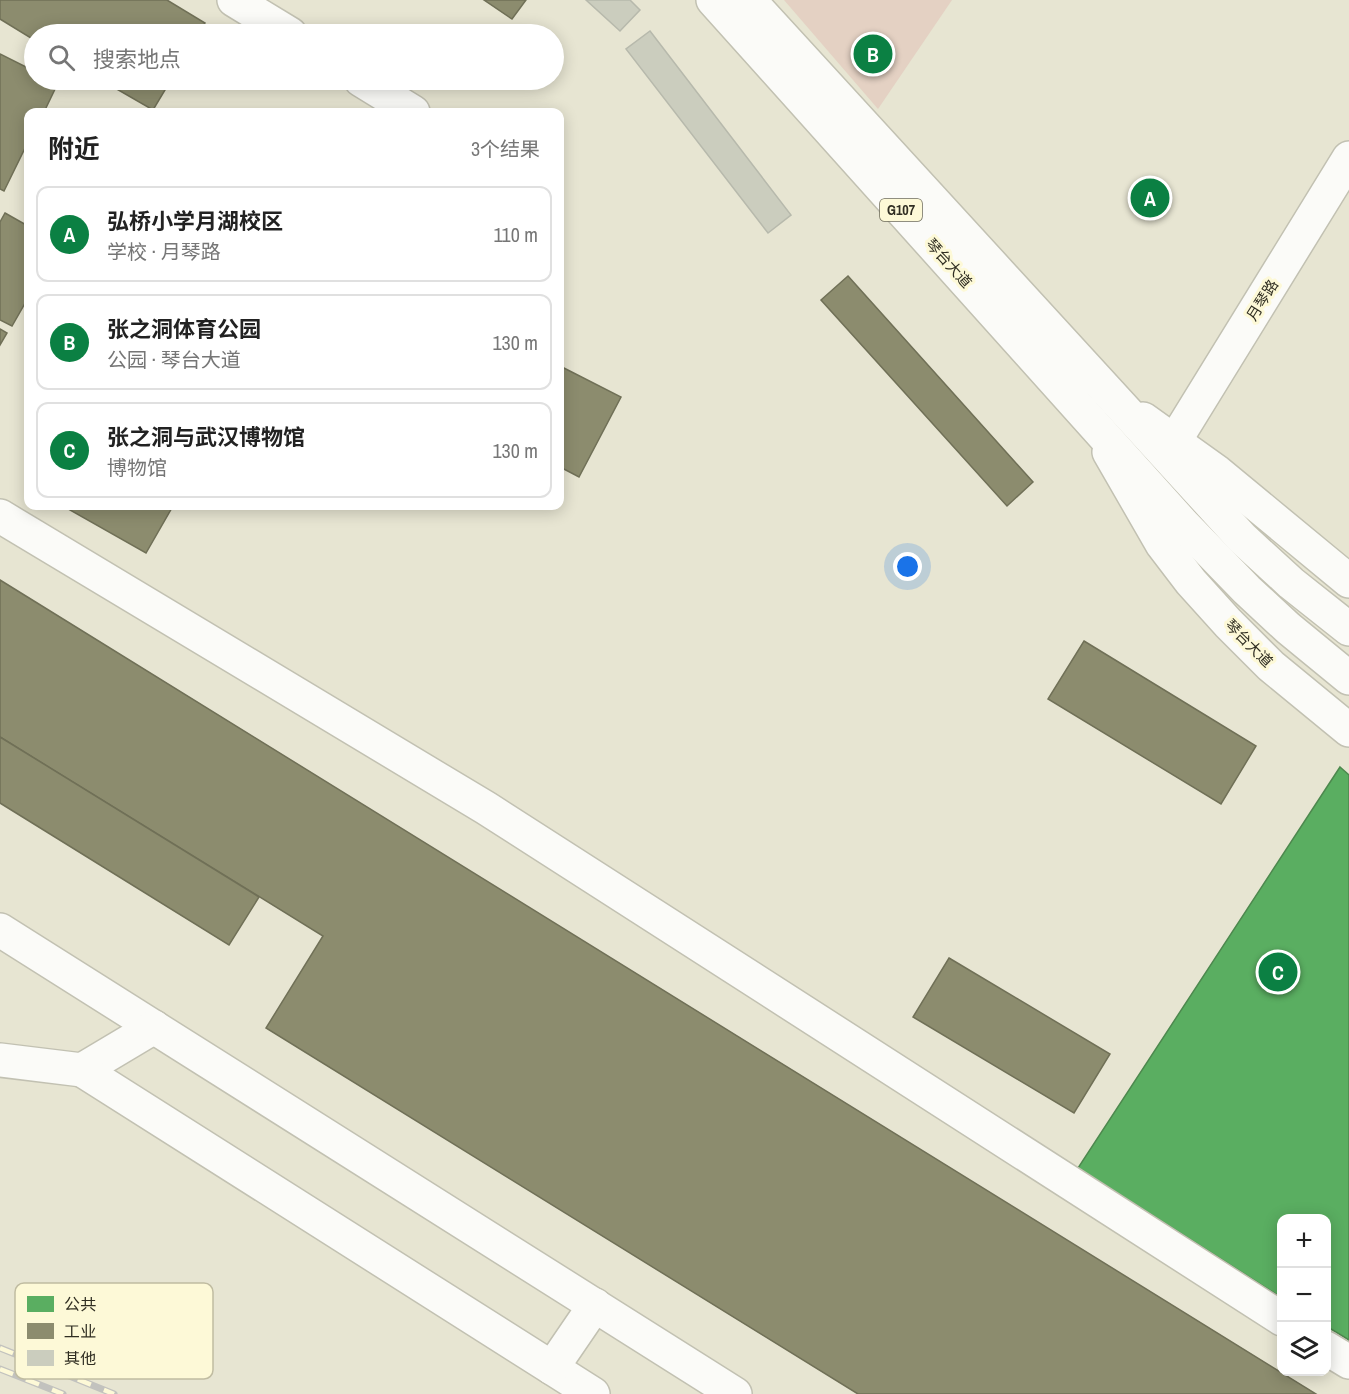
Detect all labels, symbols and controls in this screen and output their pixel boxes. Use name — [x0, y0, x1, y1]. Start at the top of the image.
search box — [24, 24, 564, 90]
pin: B — [854, 32, 892, 76]
icon: search — [45, 41, 78, 74]
text: 搜索地点 — [93, 44, 181, 74]
text: 附近 — [48, 131, 100, 166]
text: 3个结果 — [471, 135, 540, 162]
pin: A — [1130, 176, 1170, 220]
road number: G107 — [880, 199, 922, 221]
text: 弘桥小学月湖校区 — [107, 206, 283, 236]
text: A — [64, 221, 75, 248]
text: 110 m — [494, 221, 538, 248]
street label: 琴台大道 — [921, 234, 977, 292]
text: 学校 · 月琴路 — [107, 238, 221, 265]
street label: 月琴路 — [1241, 275, 1283, 325]
text: 张之洞体育公园 — [107, 314, 261, 344]
text: B — [64, 329, 75, 356]
text: 130 m — [492, 329, 538, 356]
text: 公园 · 琴台大道 — [107, 346, 241, 373]
text: 张之洞与武汉博物馆 — [107, 422, 305, 452]
text: C — [64, 437, 75, 464]
text: 130 m — [492, 437, 538, 464]
text: 博物馆 — [107, 454, 167, 481]
your location — [893, 552, 922, 581]
street label: 琴台大道 — [1220, 614, 1278, 672]
pin: C — [1258, 950, 1298, 994]
map controls — [1277, 1214, 1331, 1376]
button: + — [1277, 1214, 1331, 1268]
button: − — [1277, 1268, 1331, 1322]
legend — [15, 1283, 213, 1379]
text: 公共 — [64, 1293, 96, 1315]
text: 工业 — [64, 1320, 96, 1342]
button: layers — [1277, 1322, 1331, 1376]
text: 其他 — [64, 1347, 96, 1369]

